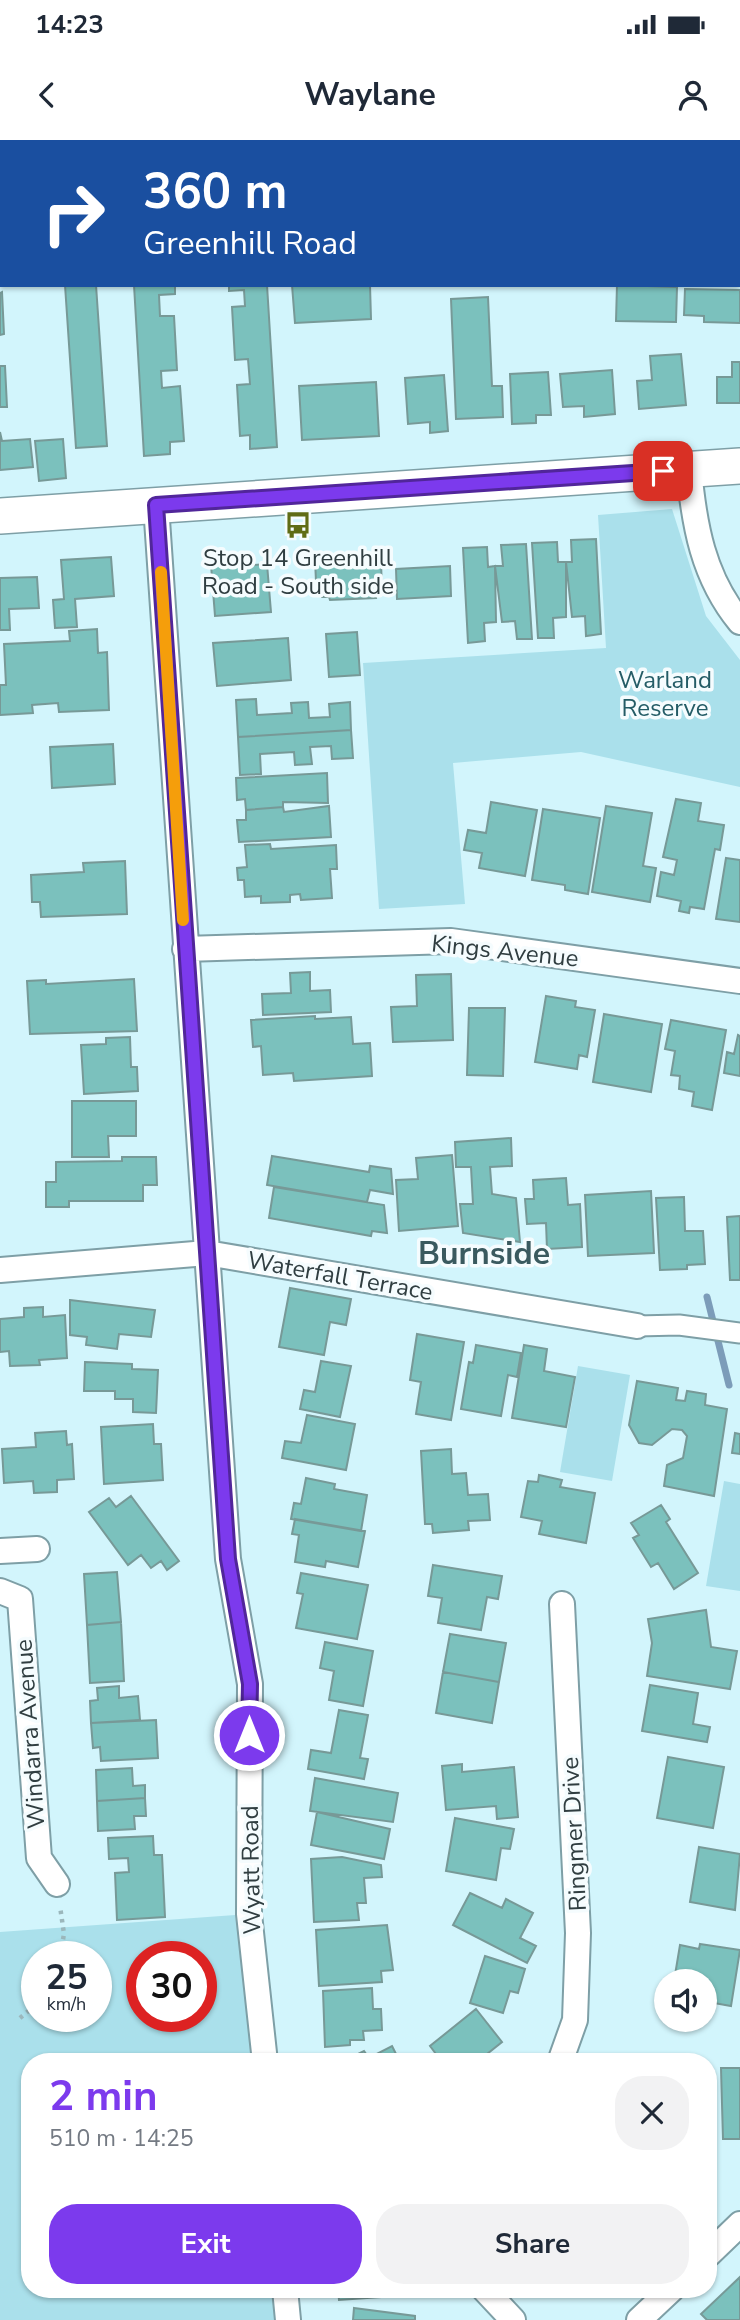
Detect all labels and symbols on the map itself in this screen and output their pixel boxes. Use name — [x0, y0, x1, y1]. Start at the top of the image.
pin — [633, 441, 693, 501]
bus stop icon: Stop 14 Greenhill Road - South side — [283, 510, 313, 540]
place label: Stop 14 Greenhill Road - South side — [202, 542, 394, 602]
park label: Warland Reserve — [618, 664, 712, 724]
street label: Kings Avenue — [430, 927, 580, 975]
district label: Burnside — [418, 1232, 550, 1275]
street label: Waterfall Terrace — [245, 1244, 435, 1308]
street label: Windarra Avenue — [7, 1638, 53, 1830]
position arrow — [212, 1698, 286, 1772]
street label: Ringmer Drive — [554, 1756, 594, 1912]
street label: Wyatt Road — [234, 1805, 268, 1935]
speed limit sign: 30 — [126, 1941, 217, 2032]

